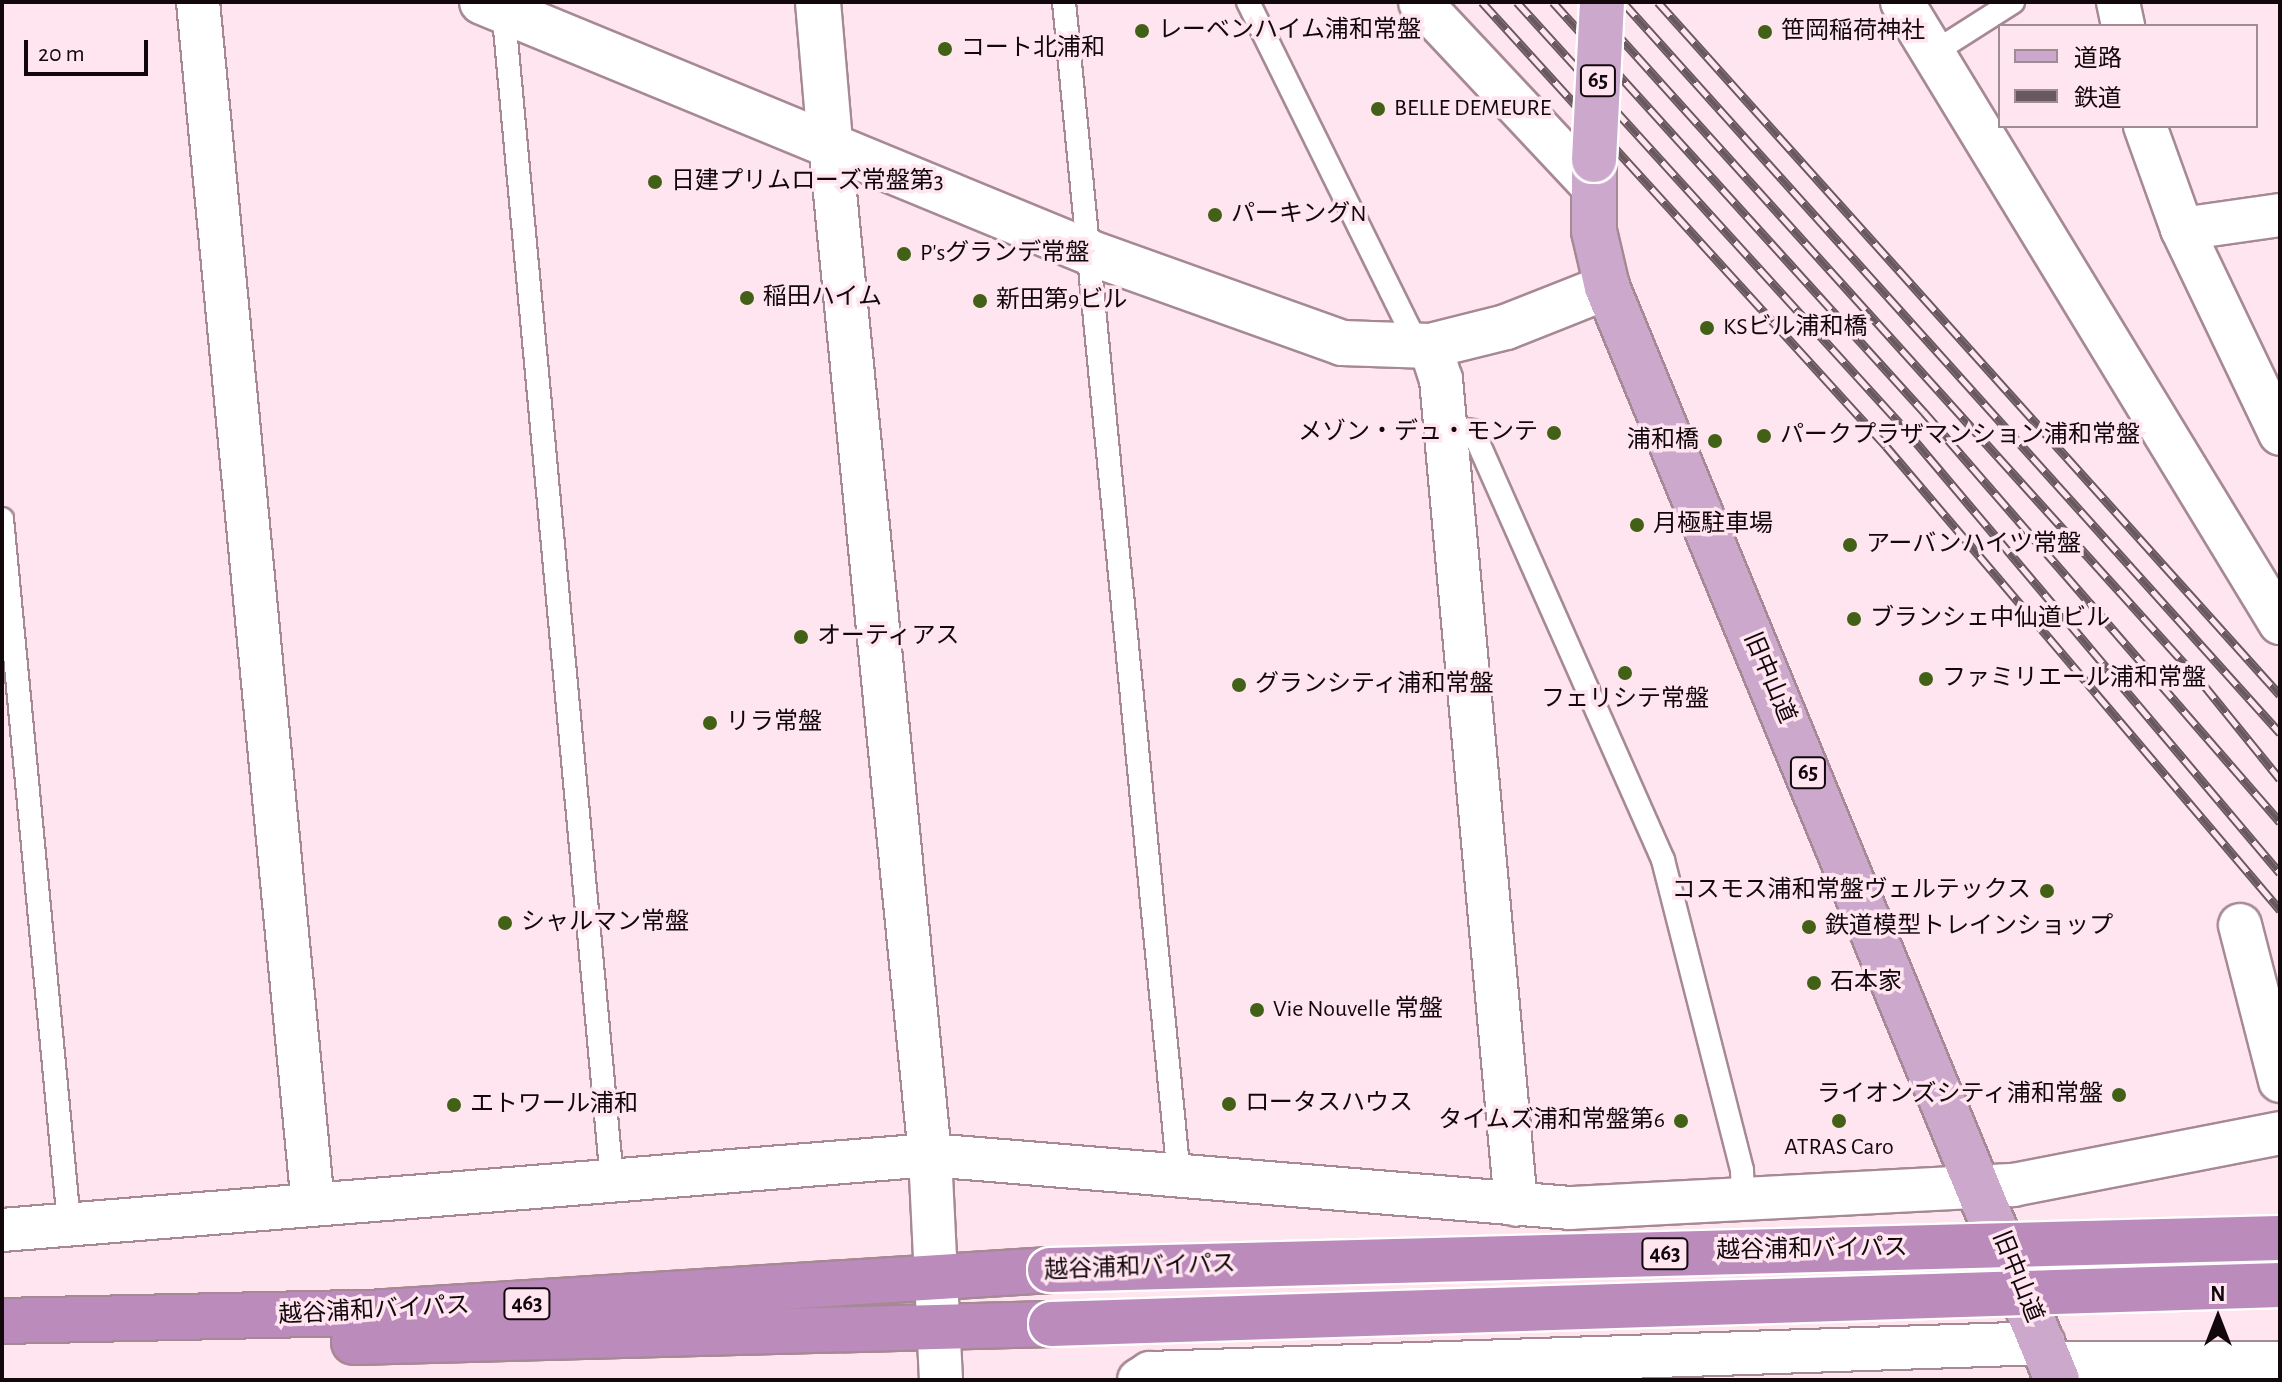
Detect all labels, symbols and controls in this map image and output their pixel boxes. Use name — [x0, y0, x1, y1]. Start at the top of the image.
place label: レーベンハイム浦和常盤 — [1158, 17, 1422, 45]
place label: 笹岡稲荷神社 — [1781, 18, 1925, 46]
marker: レーベンハイム浦和常盤 — [1133, 22, 1151, 40]
marker: 笹岡稲荷神社 — [1756, 23, 1774, 41]
scale bar — [28, 24, 152, 74]
legend — [1998, 24, 2258, 128]
place label: コート北浦和 — [961, 35, 1105, 63]
marker: コート北浦和 — [936, 40, 954, 58]
text: 20 m — [38, 42, 85, 66]
text: 道路 — [2074, 47, 2122, 71]
road number: 65 — [1578, 63, 1618, 99]
text: 鉄道 — [2074, 87, 2122, 111]
place label: BELLE DEMEURE — [1394, 95, 1551, 123]
marker: BELLE DEMEURE — [1369, 100, 1387, 118]
place label: 日建プリムローズ常盤第3 — [671, 168, 945, 196]
marker: 日建プリムローズ常盤第3 — [646, 173, 664, 191]
place label: パーキングN — [1231, 201, 1367, 229]
marker: パーキングN — [1206, 206, 1224, 224]
place label: P'sグランデ常盤 — [920, 240, 1089, 268]
marker: P'sグランデ常盤 — [895, 245, 913, 263]
place label: 稲田ハイム — [763, 284, 883, 312]
place label: 新田第9ビル — [996, 287, 1127, 315]
marker: 稲田ハイム — [738, 289, 756, 307]
marker: 新田第9ビル — [971, 292, 989, 310]
place label: KSビル浦和橋 — [1723, 314, 1867, 342]
marker: KSビル浦和橋 — [1698, 319, 1716, 337]
place label: メゾン・デュ・モンテ — [1298, 419, 1538, 447]
place label: パークプラザマンション浦和常盤 — [1780, 422, 2140, 450]
marker: メゾン・デュ・モンテ — [1545, 424, 1563, 442]
place label: 浦和橋 — [1627, 427, 1699, 455]
marker: パークプラザマンション浦和常盤 — [1755, 427, 1773, 445]
marker: 浦和橋 — [1706, 432, 1724, 450]
place label: 月極駐車場 — [1653, 511, 1773, 539]
marker: 月極駐車場 — [1628, 516, 1646, 534]
place label: アーバンハイツ常盤 — [1866, 531, 2081, 559]
marker: アーバンハイツ常盤 — [1841, 536, 1859, 554]
place label: ブランシェ中仙道ビル — [1870, 605, 2110, 633]
marker: ブランシェ中仙道ビル — [1845, 610, 1863, 628]
place label: オーティアス — [817, 623, 961, 651]
marker: オーティアス — [792, 628, 810, 646]
street label: 旧中山道 — [1737, 628, 1801, 728]
marker: フェリシテ常盤 — [1616, 664, 1634, 682]
place label: ファミリエール浦和常盤 — [1942, 665, 2206, 693]
marker: ファミリエール浦和常盤 — [1917, 670, 1935, 688]
place label: グランシティ浦和常盤 — [1255, 671, 1495, 699]
marker: グランシティ浦和常盤 — [1230, 676, 1248, 694]
place label: フェリシテ常盤 — [1541, 686, 1709, 714]
place label: リラ常盤 — [726, 709, 822, 737]
marker: リラ常盤 — [701, 714, 719, 732]
road number: 65 — [1788, 755, 1828, 791]
place label: コスモス浦和常盤ヴェルテックス — [1671, 877, 2031, 905]
marker: コスモス浦和常盤ヴェルテックス — [2038, 882, 2056, 900]
place label: シャルマン常盤 — [521, 909, 689, 937]
place label: 鉄道模型トレインショップ — [1825, 913, 2113, 941]
marker: シャルマン常盤 — [496, 914, 514, 932]
marker: 鉄道模型トレインショップ — [1800, 918, 1818, 936]
place label: 石本家 — [1830, 969, 1902, 997]
marker: 石本家 — [1805, 974, 1823, 992]
place label: Vie Nouvelle 常盤 — [1273, 996, 1443, 1024]
marker: Vie Nouvelle 常盤 — [1248, 1001, 1266, 1019]
place label: ライオンズシティ浦和常盤 — [1815, 1081, 2103, 1109]
marker: ライオンズシティ浦和常盤 — [2110, 1086, 2128, 1104]
place label: ロータスハウス — [1245, 1090, 1413, 1118]
place label: エトワール浦和 — [470, 1091, 638, 1119]
marker: ロータスハウス — [1220, 1095, 1238, 1113]
marker: エトワール浦和 — [445, 1096, 463, 1114]
place label: タイムズ浦和常盤第6 — [1438, 1107, 1665, 1135]
marker: タイムズ浦和常盤第6 — [1672, 1112, 1690, 1130]
marker: ATRAS Caro — [1830, 1112, 1848, 1130]
place label: ATRAS Caro — [1784, 1134, 1894, 1162]
street label: 旧中山道 — [1986, 1227, 2048, 1327]
street label: 越谷浦和バイパス — [1716, 1234, 1908, 1266]
road number: 463 — [1641, 1236, 1689, 1272]
street label: 越谷浦和バイパス — [1044, 1250, 1236, 1286]
north arrow — [2178, 1278, 2258, 1358]
text: N — [2210, 1283, 2226, 1305]
road number: 463 — [503, 1286, 551, 1322]
street label: 越谷浦和バイパス — [277, 1292, 471, 1330]

